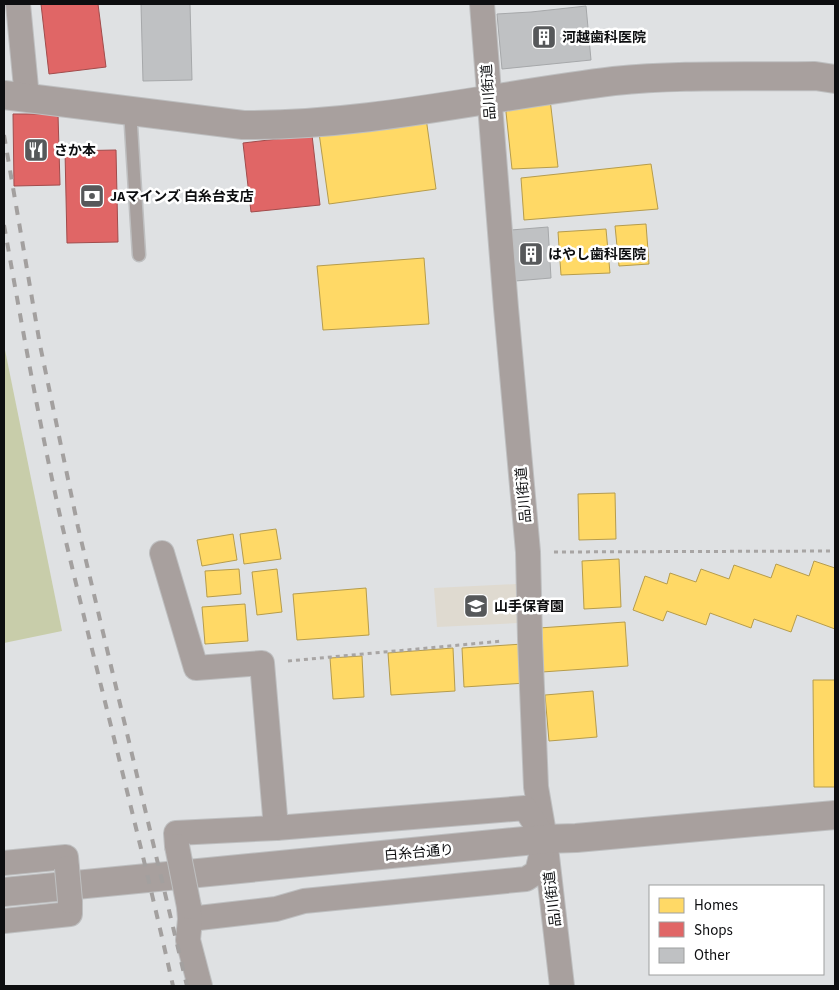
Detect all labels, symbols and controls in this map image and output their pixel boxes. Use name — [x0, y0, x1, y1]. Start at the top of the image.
building icon: 河越歯科医院 — [531, 24, 557, 50]
place label: 河越歯科医院 — [562, 28, 646, 48]
street label: 品川街道 — [477, 63, 501, 121]
restaurant icon: さか本 — [23, 137, 49, 163]
place label: さか本 — [54, 141, 96, 161]
bank icon: JAマインズ 白糸台支店 — [79, 183, 105, 209]
place label: JAマインズ 白糸台支店 — [110, 187, 254, 207]
building icon: はやし歯科医院 — [518, 241, 544, 267]
place label: はやし歯科医院 — [548, 245, 646, 265]
street label: 品川街道 — [512, 466, 536, 524]
school or university icon: 山手保育園 — [463, 593, 489, 619]
place label: 山手保育園 — [494, 597, 564, 617]
street label: 白糸台通り — [383, 840, 455, 866]
street label: 品川街道 — [540, 870, 566, 928]
legend — [649, 885, 824, 975]
text: Homes — [694, 895, 738, 916]
text: Shops — [694, 920, 733, 941]
text: Other — [694, 945, 731, 966]

